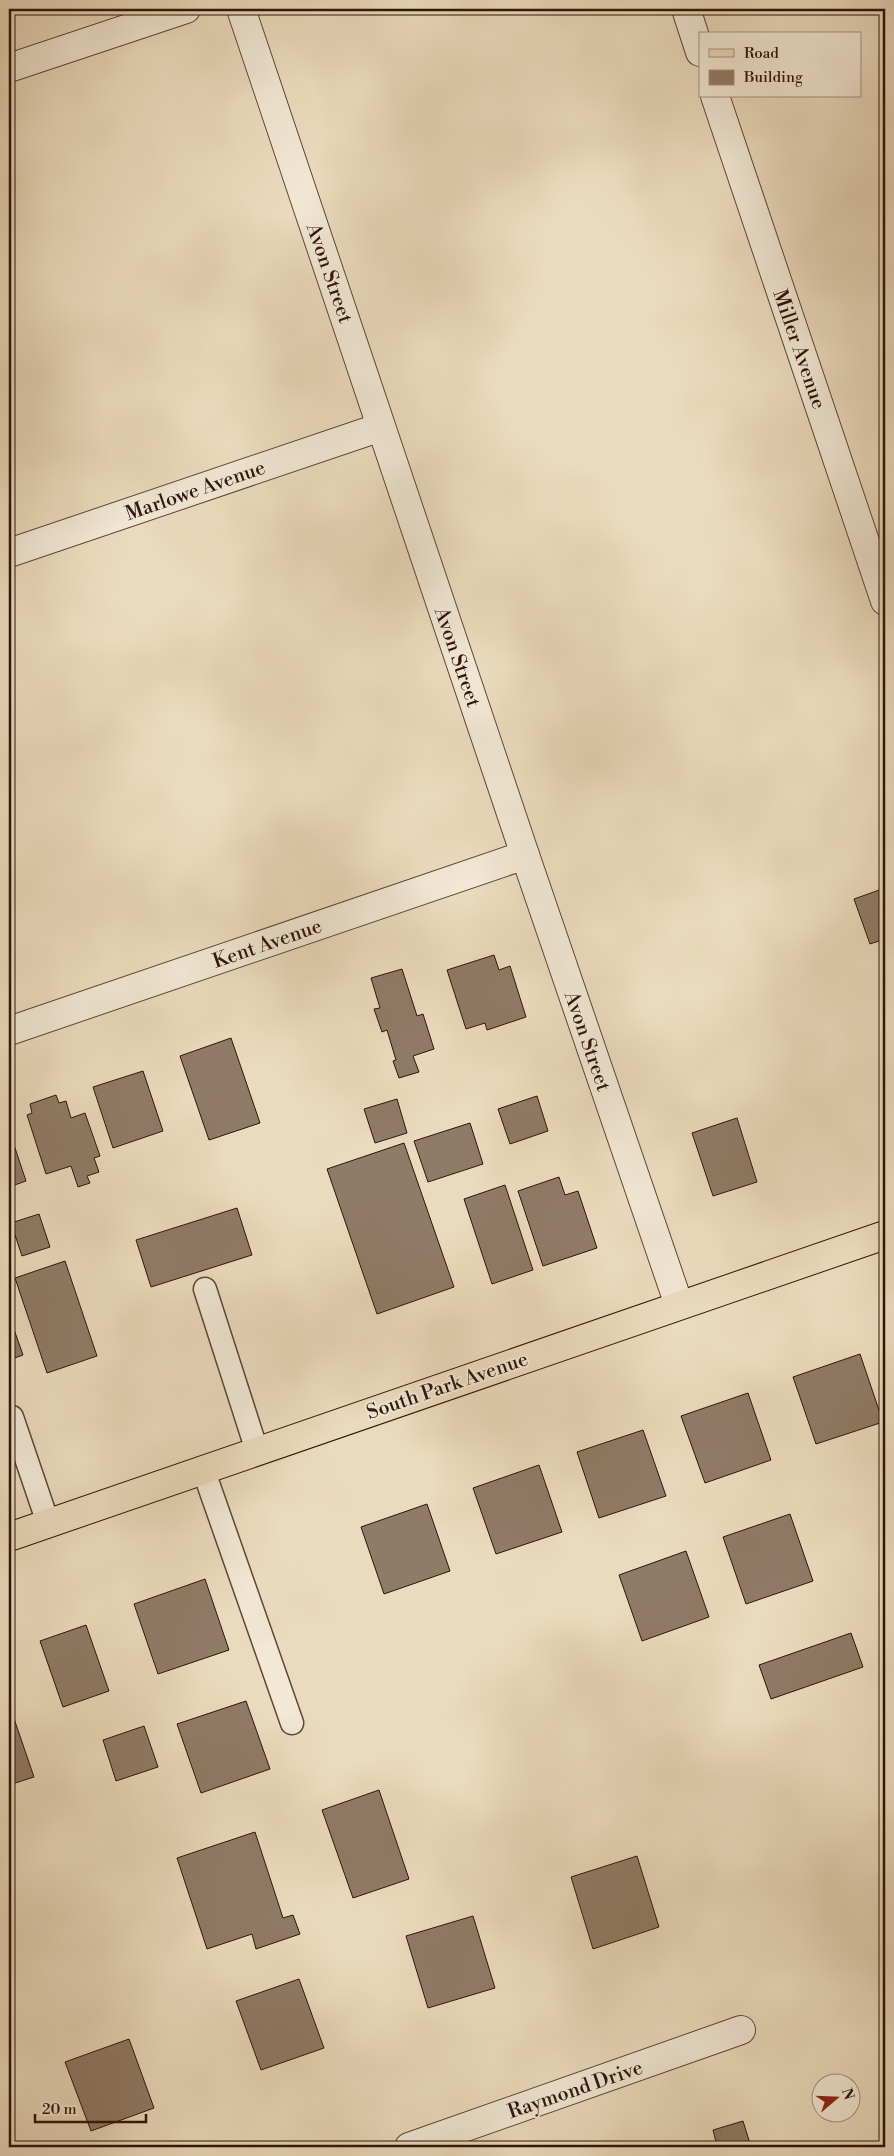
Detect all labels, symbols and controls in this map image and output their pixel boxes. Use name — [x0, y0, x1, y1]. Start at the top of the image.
legend — [699, 32, 862, 98]
text: Road — [744, 44, 779, 63]
text: Building — [743, 68, 803, 87]
street label: Avon Street — [300, 219, 357, 327]
street label: Miller Avenue — [766, 286, 831, 413]
street label: Marlowe Avenue — [122, 456, 269, 527]
street label: Avon Street — [428, 603, 485, 711]
street label: Kent Avenue — [210, 914, 325, 975]
street label: Avon Street — [558, 987, 615, 1095]
street label: South Park Avenue — [363, 1347, 532, 1426]
street label: Raymond Drive — [505, 2056, 646, 2125]
north arrow — [812, 2074, 862, 2124]
text: N — [837, 2086, 858, 2102]
scale bar — [35, 2091, 146, 2123]
text: 20 m — [42, 2100, 77, 2119]

